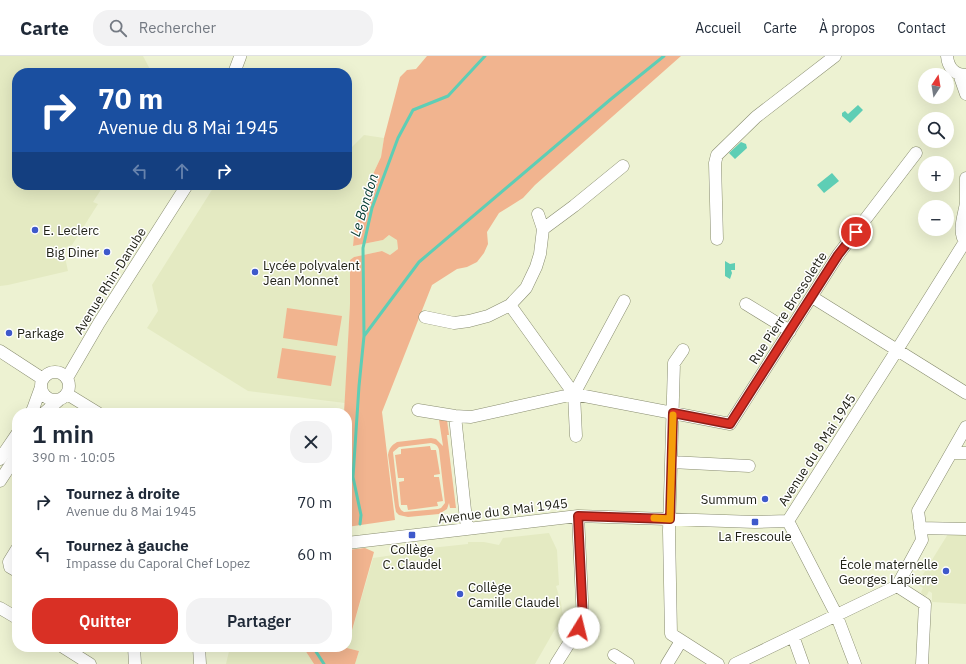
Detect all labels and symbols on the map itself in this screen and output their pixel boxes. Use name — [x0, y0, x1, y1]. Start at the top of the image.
north arrow — [918, 68, 954, 104]
water label: Le Bondon — [346, 171, 382, 239]
pin — [839, 215, 873, 249]
place label: E. Leclerc — [43, 222, 100, 239]
street label: Avenue Rhin-Danube — [70, 224, 150, 338]
marker: E. Leclerc — [30, 225, 40, 235]
place label: Big Diner — [46, 244, 99, 261]
marker: Big Diner — [102, 247, 112, 257]
street label: Rue Pierre Brossolette — [745, 248, 831, 368]
place label: Lycée polyvalent Jean Monnet — [263, 257, 360, 289]
marker: Lycée polyvalent Jean Monnet — [250, 267, 260, 277]
place label: Parkage — [17, 325, 64, 342]
marker: Parkage — [4, 328, 14, 338]
street label: Avenue du 8 Mai 1945 — [774, 391, 860, 509]
place label: Summum — [701, 491, 757, 508]
marker: Summum — [760, 494, 770, 504]
street label: Avenue du 8 Mai 1945 — [437, 495, 569, 527]
marker: La Frescoule — [750, 517, 760, 527]
place label: La Frescoule — [718, 528, 792, 545]
marker: Collège C. Claudel — [407, 530, 417, 540]
place label: Collège C. Claudel — [383, 541, 442, 573]
place label: École maternelle Georges Lapierre — [839, 556, 938, 588]
marker: École maternelle Georges Lapierre — [941, 566, 951, 576]
place label: Collège Camille Claudel — [468, 579, 559, 611]
marker: Collège Camille Claudel — [455, 589, 465, 599]
position arrow — [558, 607, 600, 649]

